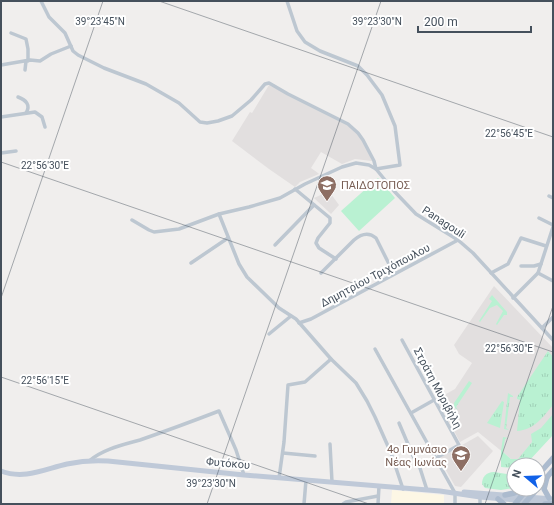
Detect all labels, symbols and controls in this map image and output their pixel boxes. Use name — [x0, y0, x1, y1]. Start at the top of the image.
scale bar — [418, 8, 531, 34]
text: 200 m — [424, 15, 458, 29]
text: 39°23'45"N — [75, 16, 125, 27]
text: 39°23'30"N — [352, 16, 402, 27]
text: 22°56'45"E — [485, 128, 533, 139]
text: 22°56'30"E — [21, 160, 69, 171]
school or university icon: ΠΑΙΔΟΤΟΠΟΣ — [316, 174, 338, 202]
place label: ΠΑΙΔΟΤΟΠΟΣ — [341, 179, 410, 192]
street label: Panagouli — [420, 204, 468, 241]
street label: Δημητρίου Τριχόπουλου — [318, 241, 432, 310]
text: 22°56'30"E — [485, 343, 533, 354]
street label: Στράτη Μυριβήλη — [411, 346, 464, 431]
text: 22°56'15"E — [21, 375, 69, 386]
place label: 4ο Γυμνάσιο Νέας Ιωνίας — [385, 443, 447, 469]
school or university icon: 4ο Γυμνάσιο Νέας Ιωνίας — [450, 444, 472, 472]
street label: Φυτόκου — [205, 455, 251, 472]
north arrow — [506, 457, 546, 497]
text: N — [510, 468, 525, 480]
text: 39°23'30"N — [186, 478, 236, 489]

